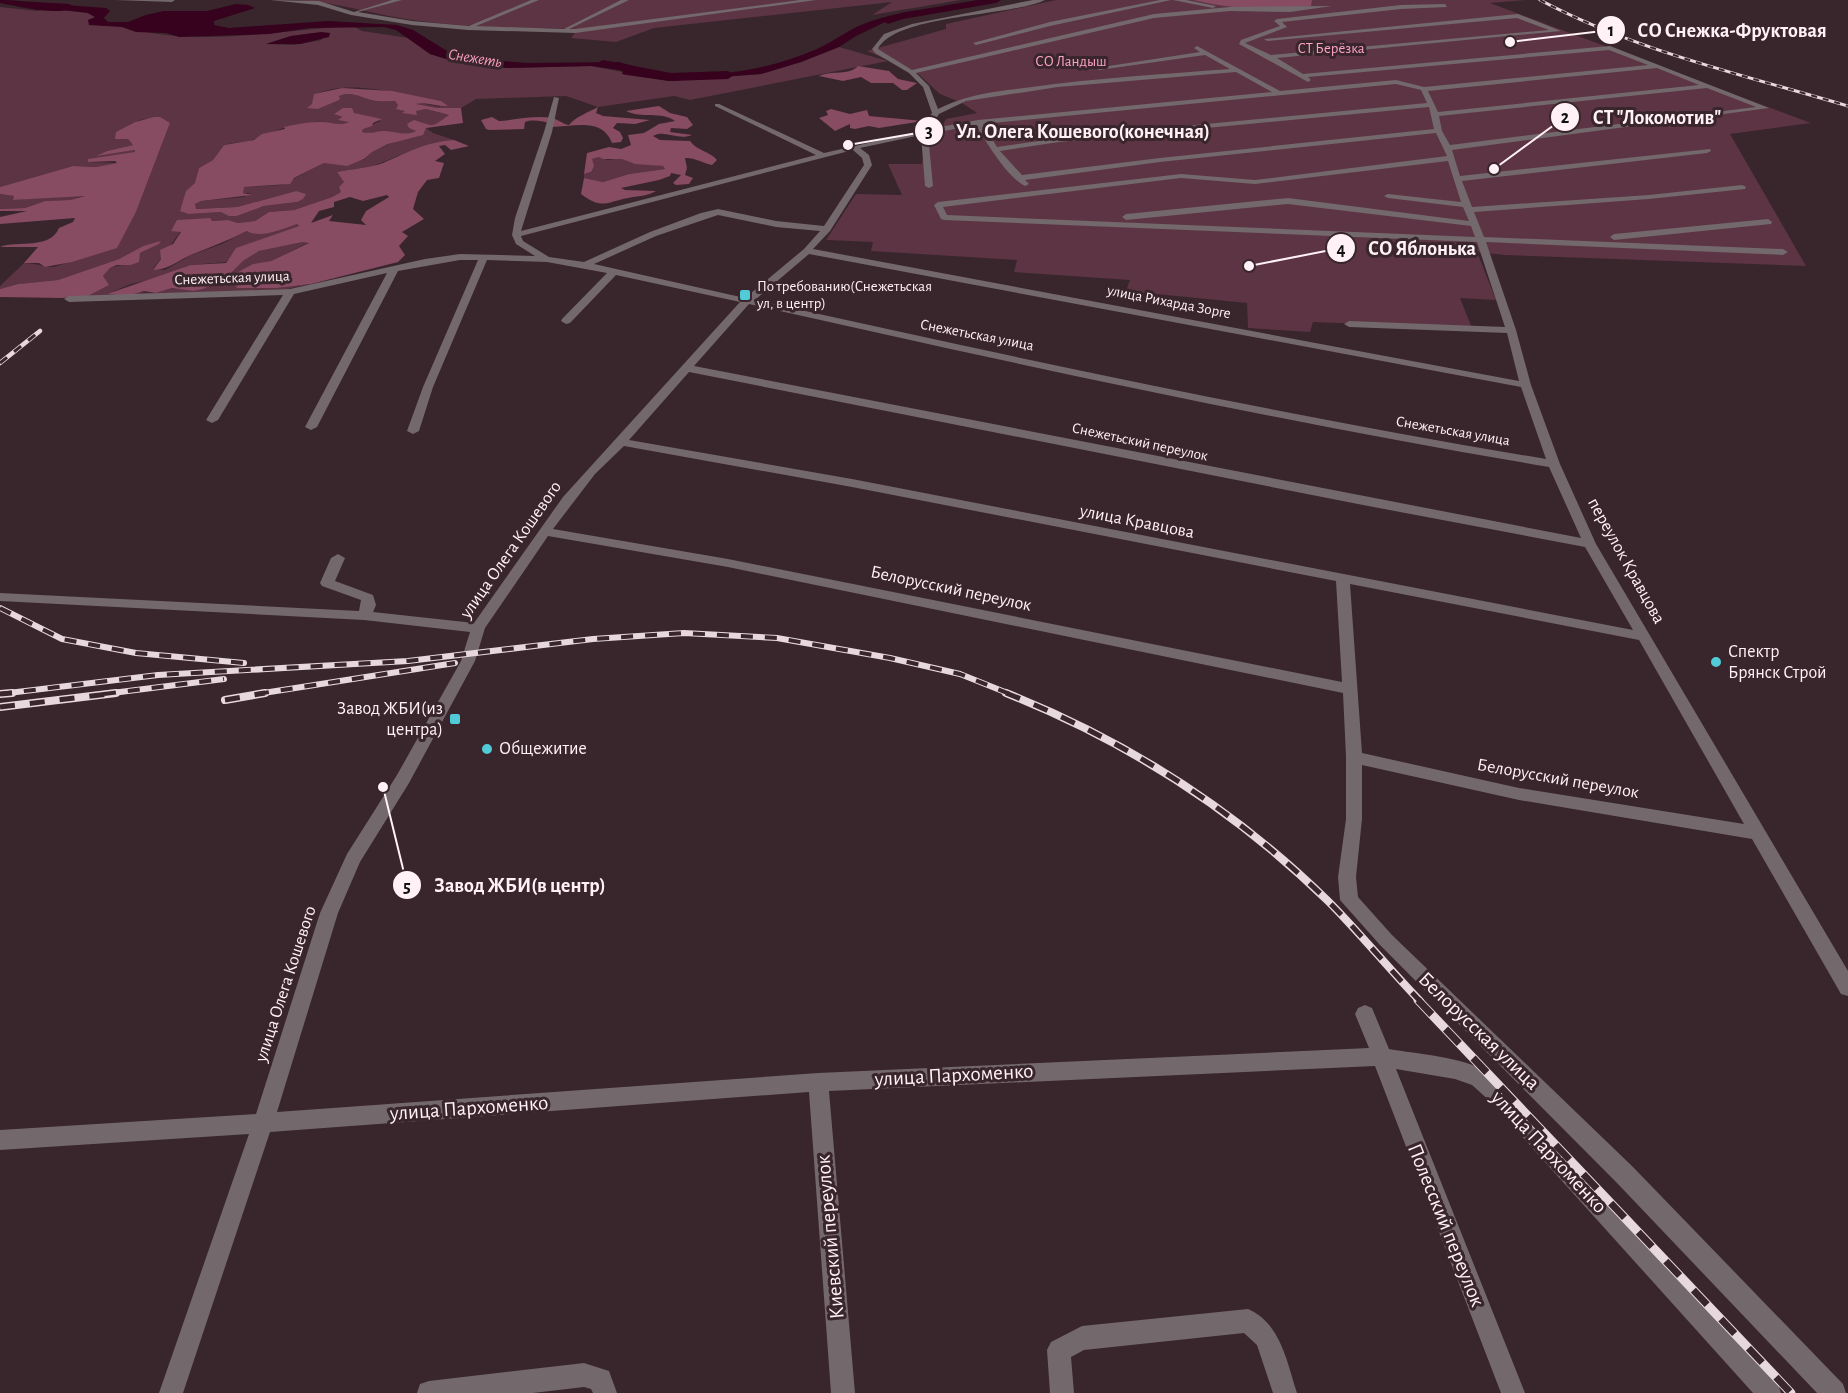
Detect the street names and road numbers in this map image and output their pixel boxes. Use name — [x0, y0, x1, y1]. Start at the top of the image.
street label: Снежетьская улица — [174, 268, 290, 288]
street label: улица Рихарда Зорге — [1105, 282, 1232, 321]
street label: Снежетьская улица — [919, 317, 1035, 353]
street label: Снежетьская улица — [1395, 414, 1511, 448]
street label: Снежетьский переулок — [1071, 420, 1209, 464]
street label: улица Олега Кошевого — [456, 478, 565, 623]
street label: переулок Кравцова — [1584, 495, 1668, 627]
street label: улица Кравцова — [1077, 502, 1196, 542]
street label: Белорусский переулок — [869, 563, 1034, 615]
street label: Белорусский переулок — [1476, 756, 1641, 802]
street label: улица Олега Кошевого — [252, 904, 320, 1065]
street label: Белорусская улица — [1414, 968, 1544, 1094]
street label: улица Пархоменко — [873, 1060, 1034, 1090]
street label: улица Пархоменко — [1486, 1086, 1611, 1217]
street label: улица Пархоменко — [388, 1092, 549, 1124]
street label: Полесский переулок — [1404, 1141, 1488, 1310]
street label: Киевский переулок — [812, 1154, 848, 1320]

